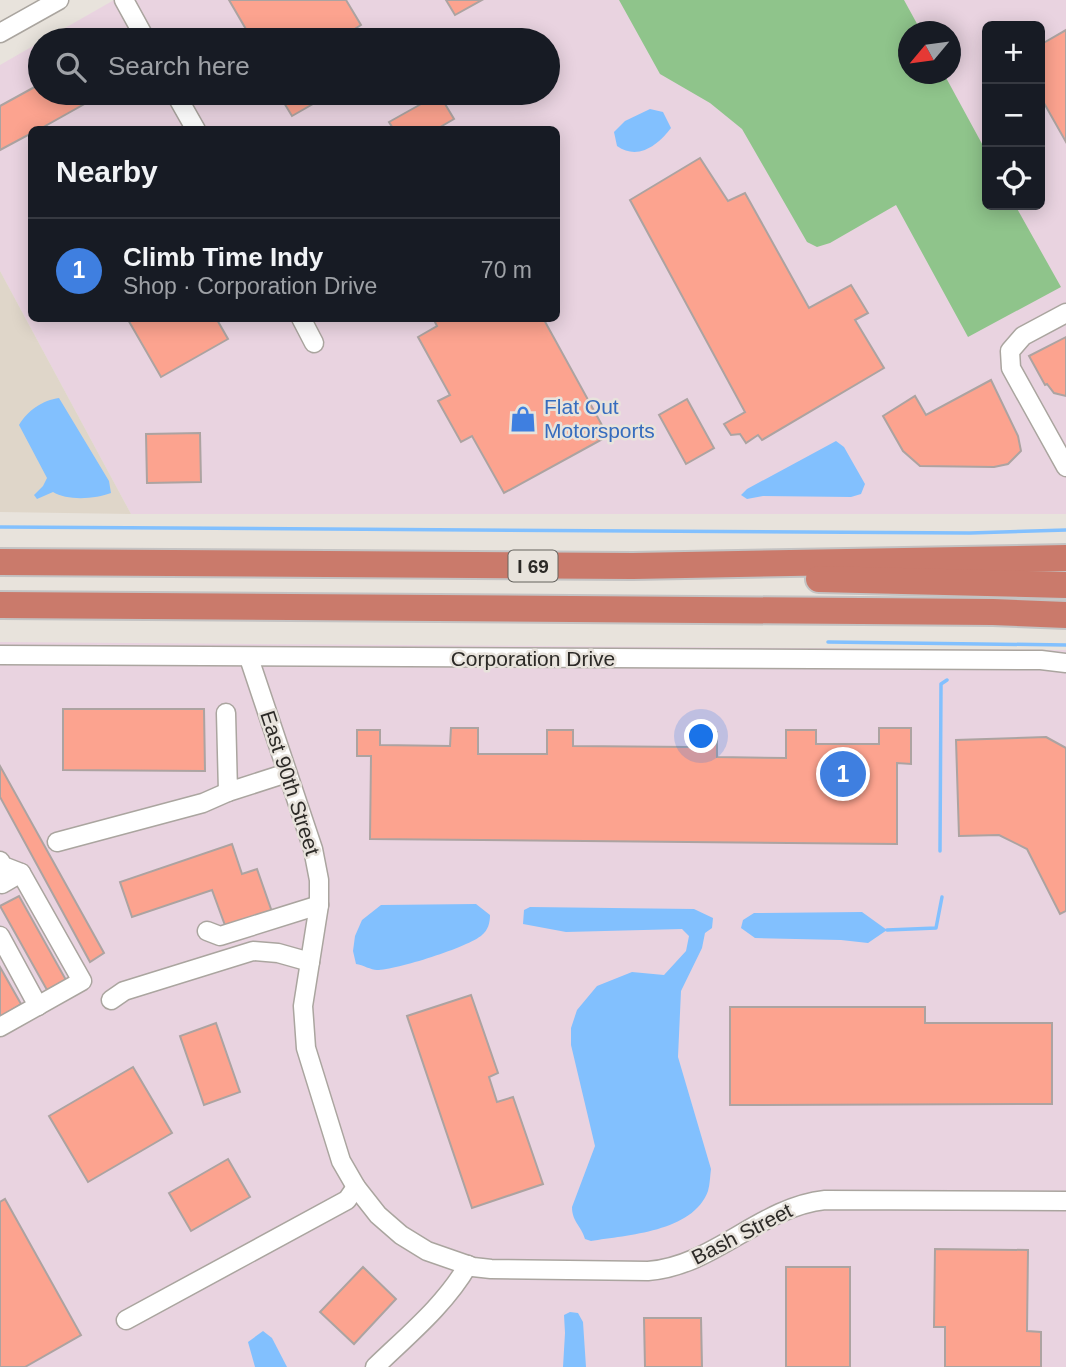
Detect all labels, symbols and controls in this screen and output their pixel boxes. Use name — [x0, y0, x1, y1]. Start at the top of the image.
north arrow — [898, 21, 961, 84]
map controls — [982, 21, 1045, 210]
button: + — [982, 21, 1045, 84]
search box — [28, 28, 560, 105]
icon: search — [52, 48, 90, 86]
text: Search here — [108, 51, 250, 81]
button: − — [982, 84, 1045, 147]
button: locate — [982, 147, 1045, 210]
text: Nearby — [56, 155, 158, 188]
text: Climb Time Indy — [123, 242, 323, 272]
text: 1 — [73, 257, 85, 283]
text: 70 m — [481, 257, 532, 283]
text: Shop · Corporation Drive — [123, 273, 377, 299]
place label: Flat Out Motorsports — [544, 395, 655, 442]
shop icon: Flat Out Motorsports — [508, 404, 538, 434]
road number: I 69 — [508, 551, 558, 582]
street label: Corporation Drive — [451, 647, 615, 670]
street label: East 90th Street — [256, 708, 325, 858]
your location — [684, 719, 718, 753]
pin: 1 — [820, 748, 866, 800]
street label: Bash Street — [688, 1198, 796, 1269]

